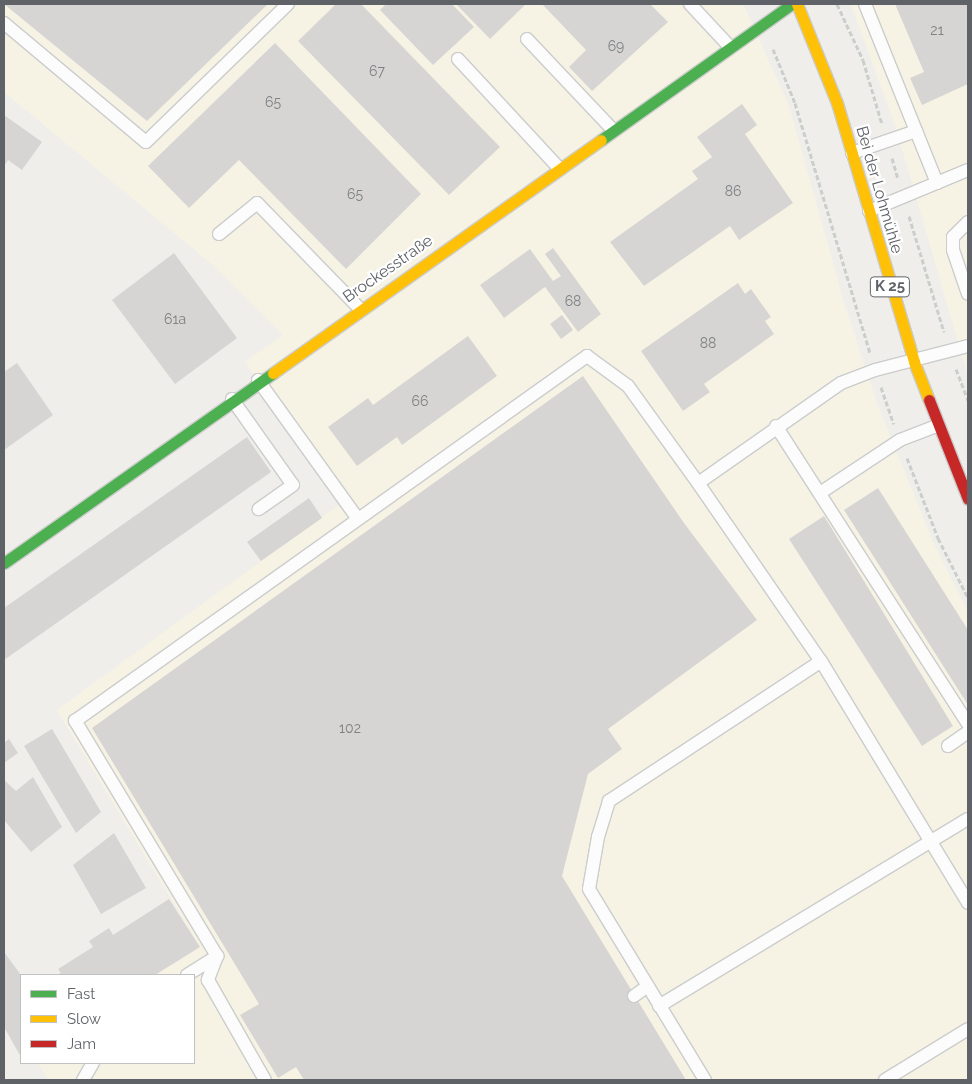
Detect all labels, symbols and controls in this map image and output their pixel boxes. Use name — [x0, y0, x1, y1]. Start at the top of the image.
house number: 21 — [930, 22, 944, 38]
house number: 69 — [608, 38, 624, 54]
house number: 67 — [369, 63, 385, 79]
house number: 65 — [265, 94, 281, 110]
street label: Bei der Lohmühle — [852, 124, 906, 256]
house number: 86 — [725, 183, 741, 199]
house number: 65 — [347, 186, 363, 202]
street label: Brockesstraße — [339, 231, 437, 307]
road number: K 25 — [869, 274, 911, 300]
house number: 68 — [565, 293, 581, 309]
house number: 61a — [164, 311, 186, 327]
house number: 88 — [700, 335, 716, 351]
house number: 66 — [412, 393, 428, 409]
house number: 102 — [339, 720, 361, 736]
legend — [20, 974, 195, 1064]
text: Fast — [67, 985, 95, 1003]
text: Slow — [67, 1010, 101, 1028]
text: Jam — [67, 1035, 96, 1053]

